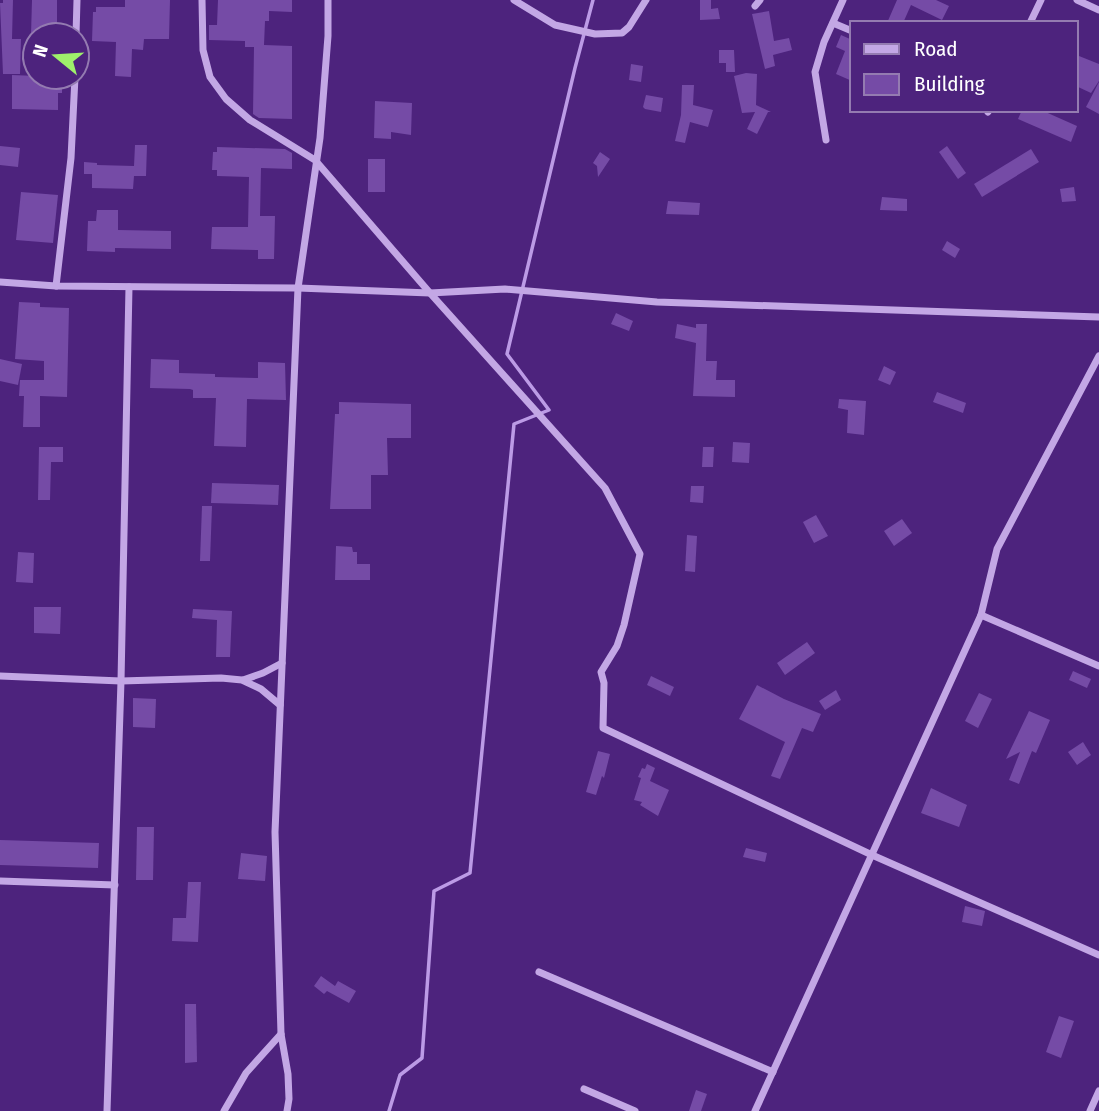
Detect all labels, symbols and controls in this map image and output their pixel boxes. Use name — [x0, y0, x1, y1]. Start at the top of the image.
north arrow — [21, 21, 91, 91]
legend — [850, 21, 1078, 112]
text: Road — [914, 36, 958, 62]
text: N — [28, 42, 53, 60]
text: Building — [914, 71, 985, 97]

